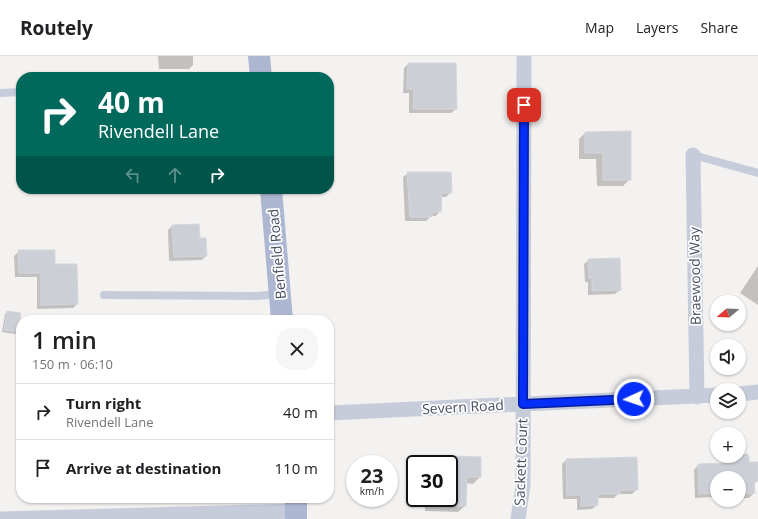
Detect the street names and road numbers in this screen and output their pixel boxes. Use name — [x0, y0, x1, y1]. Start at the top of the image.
street label: Benfield Road — [263, 208, 290, 300]
street label: Braewood Way — [684, 226, 705, 325]
street label: Severn Road — [422, 395, 504, 418]
street label: Sackett Court — [509, 418, 532, 506]

